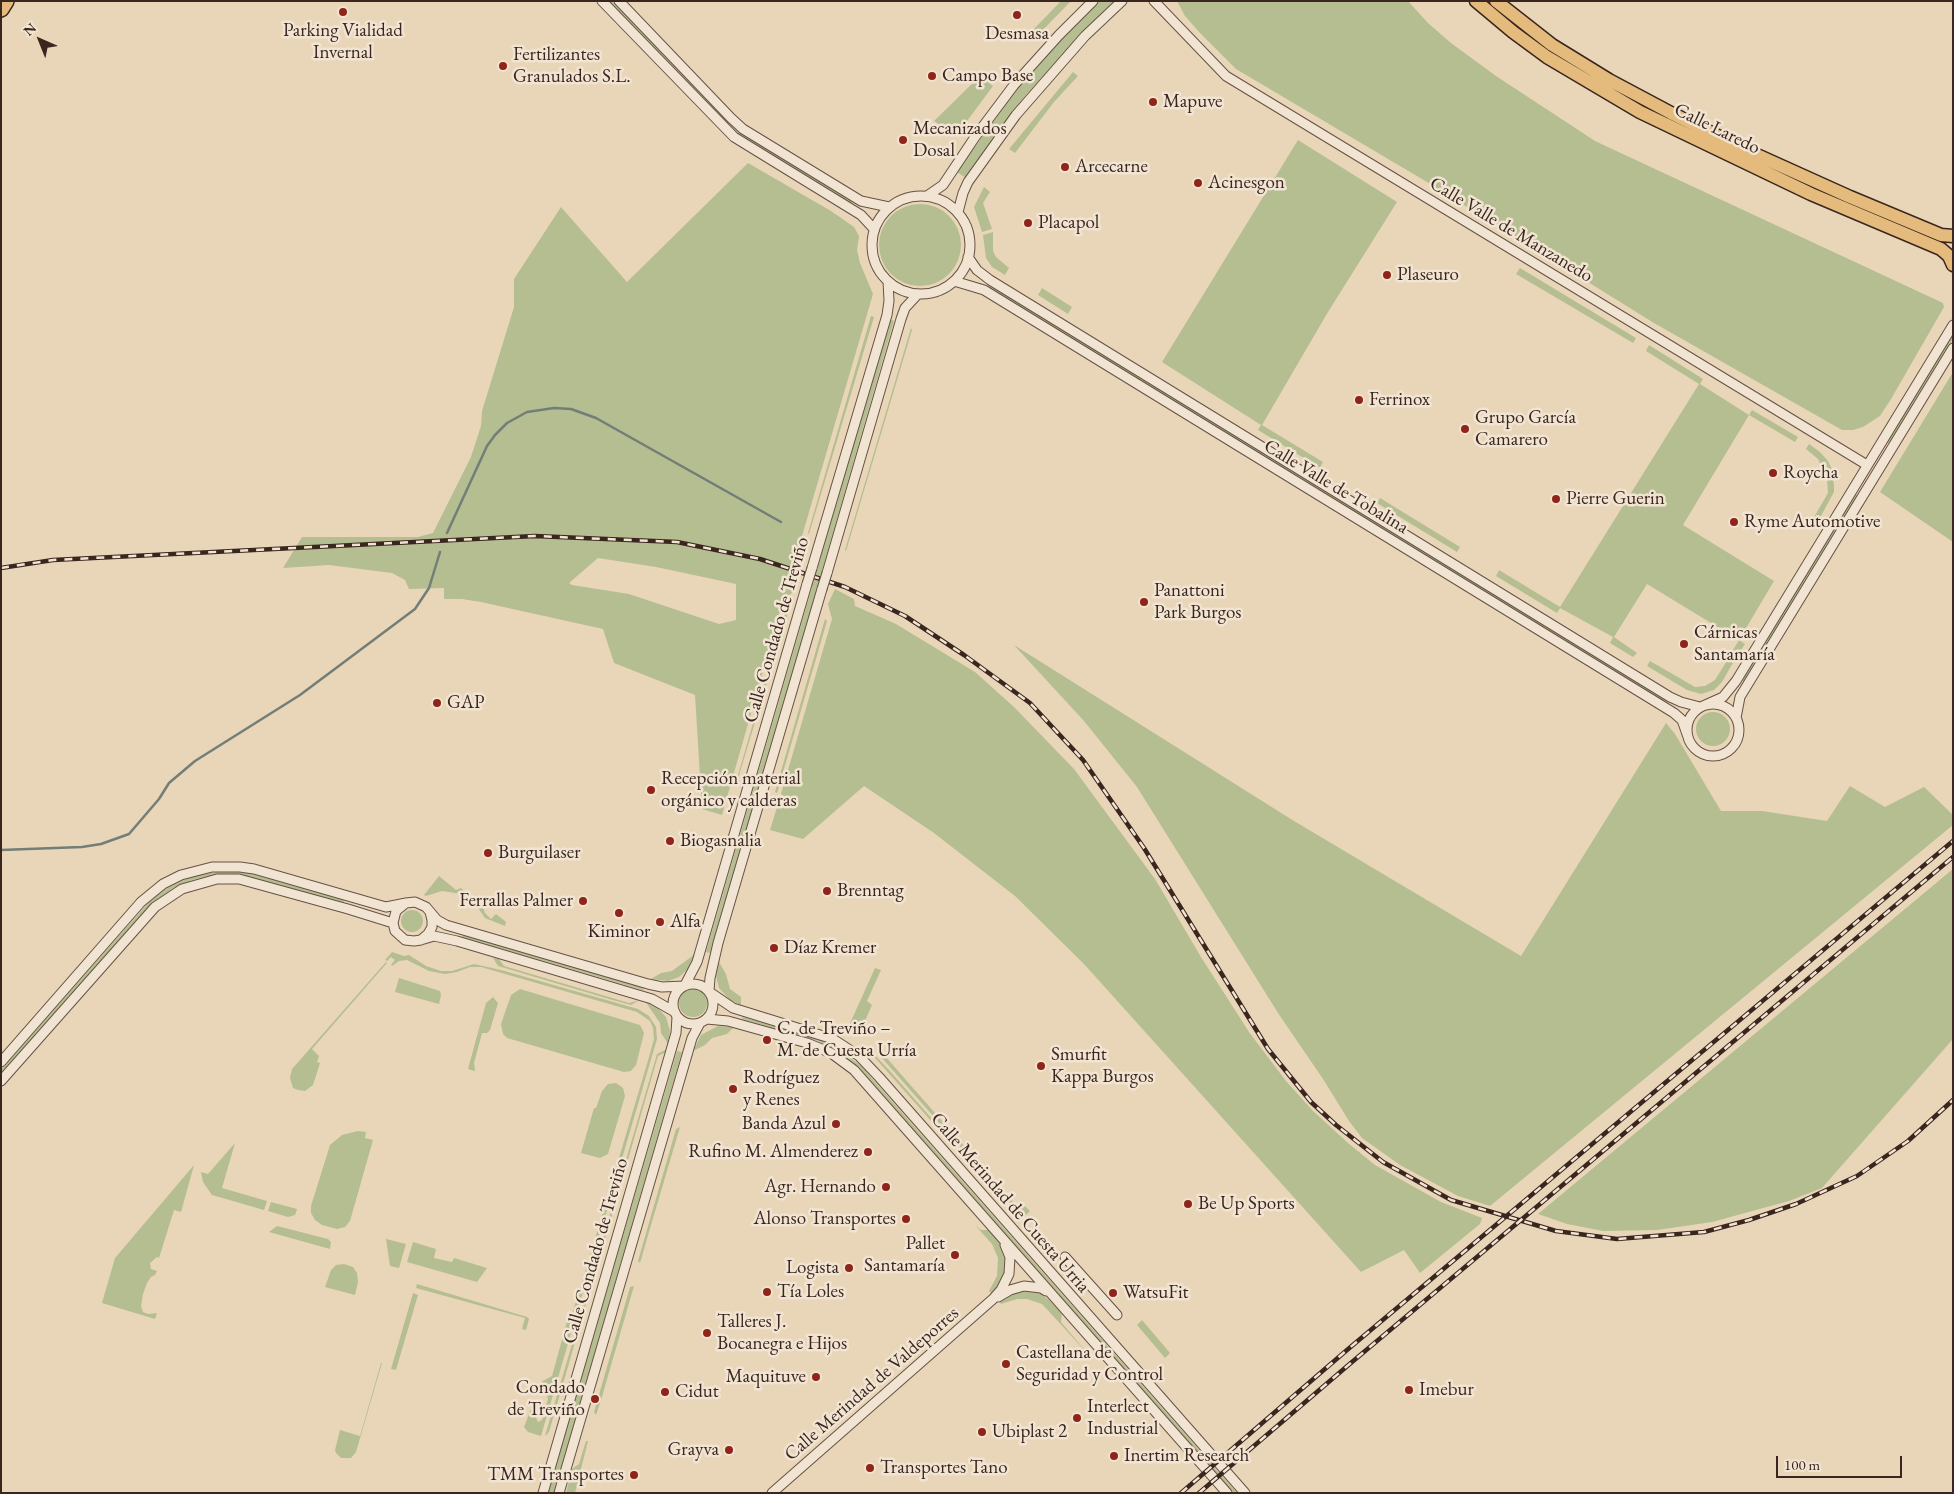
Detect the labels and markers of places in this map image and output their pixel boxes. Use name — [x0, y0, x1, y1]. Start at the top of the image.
marker: Parking Vialidad Invernal — [337, 6, 349, 18]
marker: Desmasa — [1011, 9, 1023, 21]
place label: Parking Vialidad Invernal — [283, 20, 403, 64]
place label: Desmasa — [985, 23, 1049, 45]
place label: Fertilizantes Granulados S.L. — [513, 44, 631, 88]
marker: Fertilizantes Granulados S.L. — [497, 60, 509, 72]
place label: Campo Base — [942, 65, 1033, 87]
marker: Campo Base — [926, 70, 938, 82]
place label: Mapuve — [1163, 91, 1222, 113]
marker: Mapuve — [1147, 96, 1159, 108]
place label: Mecanizados Dosal — [913, 118, 1007, 162]
marker: Mecanizados Dosal — [897, 134, 909, 146]
place label: Arcecarne — [1075, 156, 1148, 178]
marker: Arcecarne — [1059, 161, 1071, 173]
place label: Acinesgon — [1208, 172, 1285, 194]
marker: Acinesgon — [1192, 177, 1204, 189]
place label: Placapol — [1038, 212, 1099, 234]
marker: Placapol — [1022, 217, 1034, 229]
place label: Plaseuro — [1397, 264, 1459, 286]
marker: Plaseuro — [1381, 269, 1393, 281]
place label: Ferrinox — [1369, 389, 1430, 411]
marker: Ferrinox — [1353, 394, 1365, 406]
place label: Grupo García Camarero — [1475, 407, 1576, 451]
marker: Grupo García Camarero — [1459, 423, 1471, 435]
place label: Roycha — [1783, 462, 1838, 484]
marker: Roycha — [1767, 467, 1779, 479]
place label: Pierre Guerin — [1566, 488, 1665, 510]
marker: Pierre Guerin — [1550, 493, 1562, 505]
place label: Ryme Automotive — [1744, 511, 1880, 533]
marker: Ryme Automotive — [1728, 516, 1740, 528]
place label: Panattoni Park Burgos — [1154, 580, 1241, 624]
marker: Panattoni Park Burgos — [1138, 596, 1150, 608]
place label: Cárnicas Santamaría — [1694, 622, 1775, 666]
marker: Cárnicas Santamaría — [1678, 638, 1690, 650]
place label: GAP — [447, 692, 484, 714]
marker: GAP — [431, 697, 443, 709]
place label: Recepción material orgánico y calderas — [661, 768, 801, 812]
marker: Recepción material orgánico y calderas — [645, 784, 657, 796]
place label: Biogasnalia — [680, 830, 762, 852]
marker: Biogasnalia — [664, 835, 676, 847]
place label: Burguilaser — [498, 842, 580, 864]
marker: Burguilaser — [482, 847, 494, 859]
place label: Brenntag — [837, 880, 904, 902]
marker: Brenntag — [821, 885, 833, 897]
place label: Ferrallas Palmer — [459, 890, 573, 912]
marker: Ferrallas Palmer — [577, 895, 589, 907]
marker: Kiminor — [613, 907, 625, 919]
place label: Alfa — [670, 911, 701, 933]
marker: Alfa — [654, 916, 666, 928]
place label: Kiminor — [588, 921, 650, 943]
place label: Díaz Kremer — [784, 937, 876, 959]
marker: Díaz Kremer — [768, 942, 780, 954]
place label: C. de Treviño – M. de Cuesta Urría — [777, 1018, 916, 1062]
marker: C. de Treviño – M. de Cuesta Urría — [761, 1034, 773, 1046]
place label: Smurfit Kappa Burgos — [1051, 1044, 1154, 1088]
marker: Smurfit Kappa Burgos — [1035, 1060, 1047, 1072]
place label: Rodríguez y Renes — [743, 1067, 819, 1111]
marker: Rodríguez y Renes — [727, 1083, 739, 1095]
place label: Banda Azul — [742, 1113, 826, 1135]
marker: Banda Azul — [830, 1118, 842, 1130]
place label: Rufino M. Almenderez — [688, 1141, 858, 1163]
marker: Rufino M. Almenderez — [862, 1146, 874, 1158]
place label: Agr. Hernando — [764, 1176, 876, 1198]
marker: Agr. Hernando — [880, 1181, 892, 1193]
place label: Be Up Sports — [1198, 1193, 1295, 1215]
marker: Be Up Sports — [1182, 1198, 1194, 1210]
place label: Alonso Transportes — [753, 1208, 896, 1230]
marker: Alonso Transportes — [900, 1213, 912, 1225]
place label: Pallet Santamaría — [864, 1233, 945, 1277]
marker: Pallet Santamaría — [949, 1249, 961, 1261]
place label: Logista — [786, 1257, 839, 1279]
marker: Logista — [843, 1262, 855, 1274]
place label: Tía Loles — [777, 1281, 844, 1303]
place label: WatsuFit — [1123, 1282, 1189, 1304]
marker: Tía Loles — [761, 1286, 773, 1298]
marker: WatsuFit — [1107, 1287, 1119, 1299]
place label: Talleres J. Bocanegra e Hijos — [717, 1311, 847, 1355]
marker: Talleres J. Bocanegra e Hijos — [701, 1327, 713, 1339]
place label: Castellana de Seguridad y Control — [1016, 1342, 1163, 1386]
marker: Castellana de Seguridad y Control — [1000, 1358, 1012, 1370]
place label: Maquituve — [726, 1366, 806, 1388]
marker: Maquituve — [810, 1371, 822, 1383]
place label: Condado de Treviño — [507, 1377, 585, 1421]
place label: Imebur — [1419, 1379, 1474, 1401]
place label: Cidut — [675, 1381, 719, 1403]
marker: Imebur — [1403, 1384, 1415, 1396]
marker: Cidut — [659, 1386, 671, 1398]
marker: Condado de Treviño — [589, 1393, 601, 1405]
place label: Interlect Industrial — [1087, 1396, 1158, 1440]
marker: Interlect Industrial — [1071, 1412, 1083, 1424]
place label: Ubiplast 2 — [992, 1421, 1067, 1443]
marker: Ubiplast 2 — [976, 1426, 988, 1438]
place label: Grayva — [667, 1439, 719, 1461]
marker: Grayva — [723, 1444, 735, 1456]
place label: Inertim Research — [1124, 1445, 1249, 1467]
marker: Inertim Research — [1108, 1450, 1120, 1462]
place label: Transportes Tano — [880, 1457, 1008, 1479]
marker: Transportes Tano — [864, 1462, 876, 1474]
place label: TMM Transportes — [487, 1464, 624, 1486]
marker: TMM Transportes — [628, 1469, 640, 1481]

